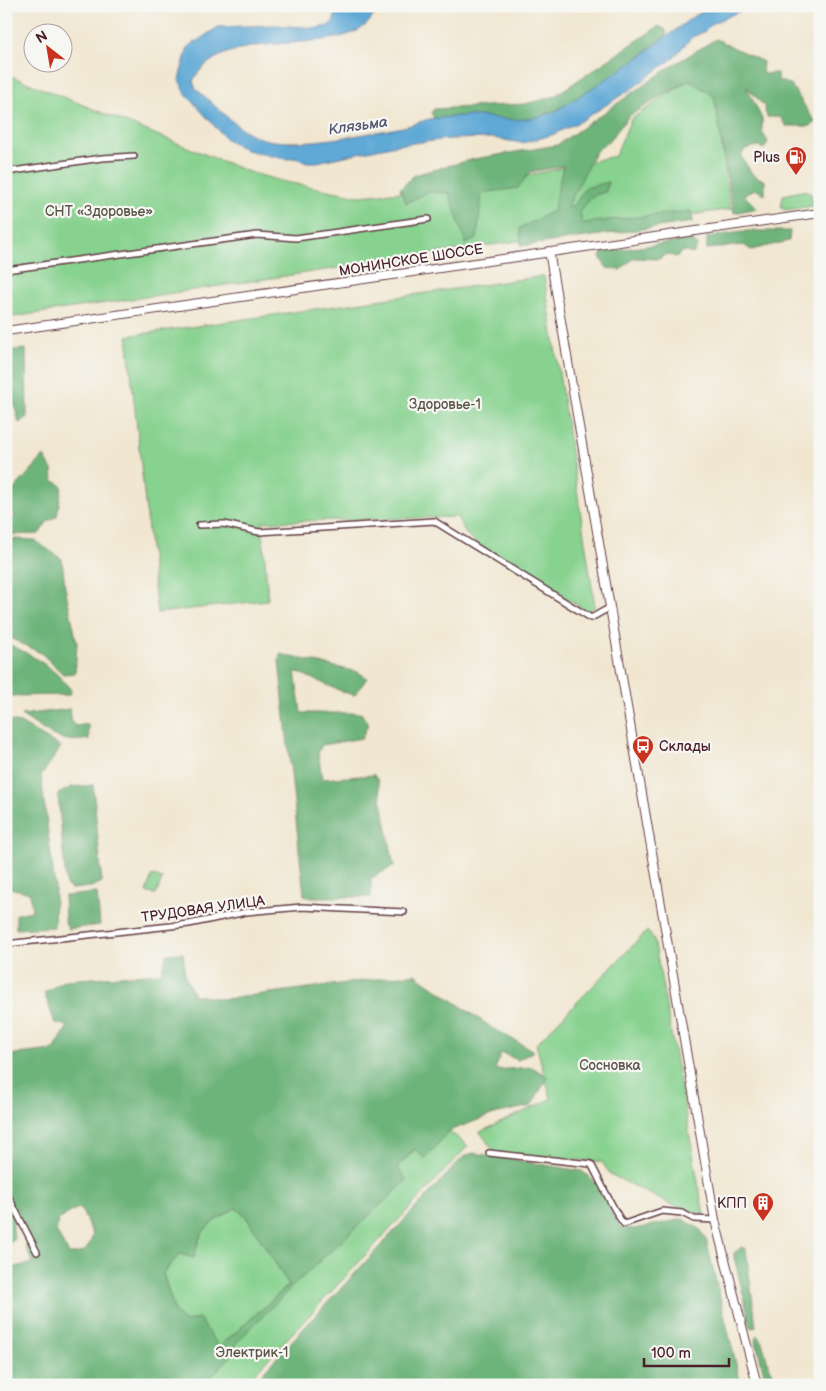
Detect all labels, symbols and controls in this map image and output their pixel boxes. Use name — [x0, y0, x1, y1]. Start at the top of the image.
north arrow — [22, 22, 72, 72]
text: N — [33, 27, 50, 47]
water label: Клязьма — [327, 112, 389, 140]
fuel station icon: Plus — [784, 145, 808, 176]
place label: Plus — [753, 149, 780, 166]
park label: СНТ «Здоровье» — [45, 203, 153, 220]
street label: МОНИНСКОЕ ШОССЕ — [338, 240, 484, 280]
park label: Здоровье-1 — [409, 396, 481, 413]
bus stop icon: Склады — [631, 734, 655, 765]
place label: Склады — [659, 738, 711, 755]
street label: ТРУДОВАЯ УЛИЦА — [140, 892, 266, 926]
park label: Сосновка — [579, 1057, 642, 1074]
building icon: КПП — [751, 1191, 775, 1222]
place label: КПП — [717, 1195, 747, 1212]
scale bar — [644, 1336, 728, 1368]
park label: Электрик-1 — [216, 1344, 288, 1361]
text: 100 m — [651, 1344, 691, 1363]

